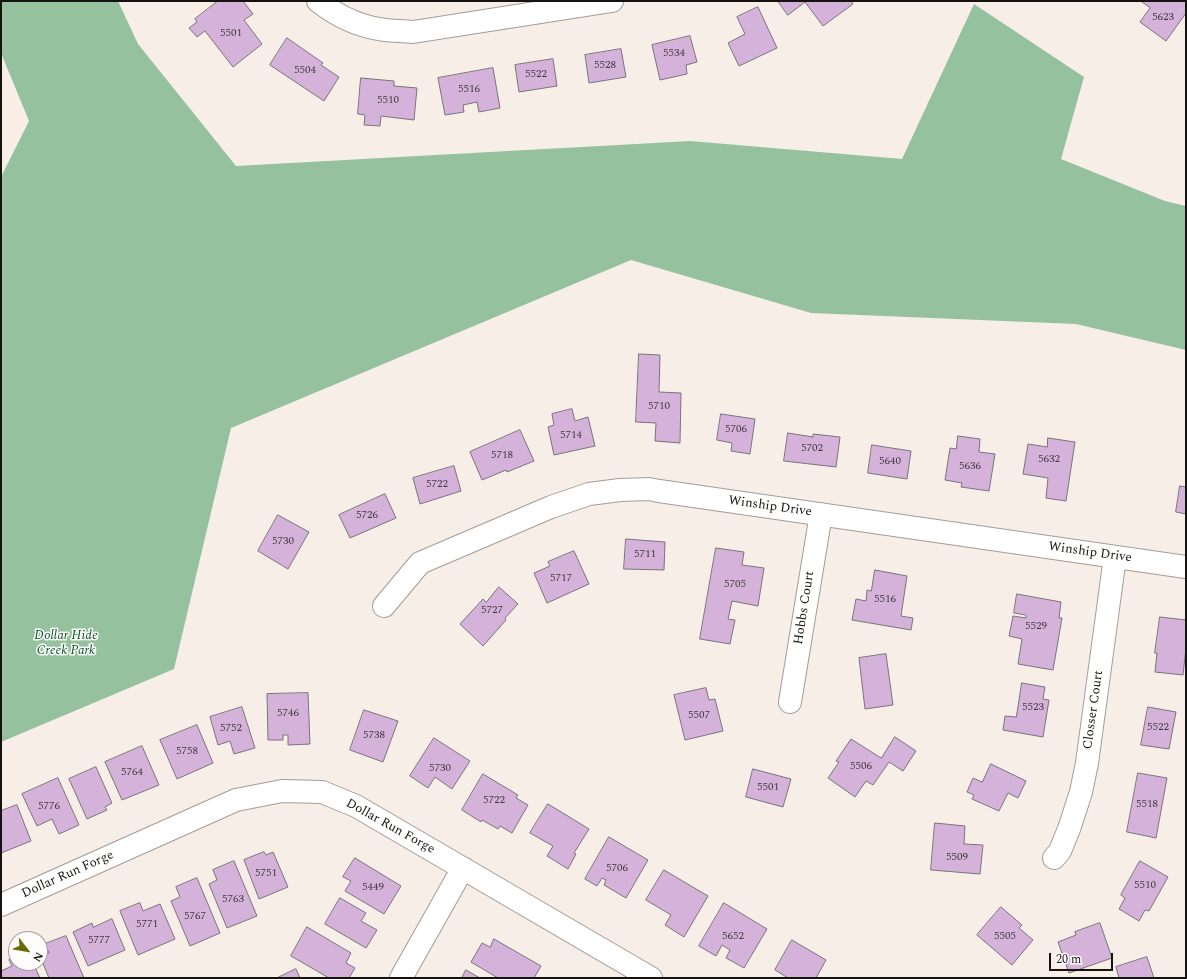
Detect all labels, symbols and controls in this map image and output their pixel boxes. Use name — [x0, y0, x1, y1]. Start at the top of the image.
house number: 5623 — [1152, 11, 1174, 25]
house number: 5501 — [220, 27, 242, 41]
house number: 5534 — [663, 47, 685, 61]
house number: 5528 — [594, 59, 616, 73]
house number: 5504 — [294, 64, 316, 78]
house number: 5522 — [525, 68, 547, 82]
house number: 5516 — [458, 83, 480, 97]
house number: 5510 — [377, 94, 399, 108]
house number: 5710 — [648, 400, 670, 414]
house number: 5706 — [725, 423, 747, 437]
house number: 5714 — [560, 429, 582, 443]
house number: 5702 — [801, 442, 823, 456]
house number: 5718 — [491, 449, 513, 463]
house number: 5632 — [1038, 453, 1060, 467]
house number: 5640 — [879, 455, 901, 469]
house number: 5636 — [959, 460, 981, 474]
house number: 5722 — [426, 478, 448, 492]
street label: Winship Drive — [727, 493, 813, 521]
house number: 5726 — [356, 509, 378, 523]
house number: 5730 — [272, 535, 294, 549]
street label: Winship Drive — [1047, 539, 1133, 567]
house number: 5711 — [634, 548, 656, 562]
street label: Hobbs Court — [791, 570, 819, 646]
house number: 5717 — [550, 572, 572, 586]
house number: 5705 — [724, 578, 746, 592]
house number: 5516 — [874, 593, 896, 607]
house number: 5727 — [481, 604, 503, 618]
house number: 5529 — [1025, 620, 1047, 634]
park label: Dollar Hide Creek Park — [34, 628, 98, 659]
street label: Closser Court — [1081, 670, 1107, 750]
house number: 5523 — [1022, 701, 1044, 715]
house number: 5746 — [277, 707, 299, 721]
house number: 5507 — [688, 709, 710, 723]
house number: 5522 — [1147, 721, 1169, 735]
house number: 5752 — [220, 722, 242, 736]
house number: 5738 — [363, 729, 385, 743]
house number: 5758 — [176, 745, 198, 759]
house number: 5506 — [850, 760, 872, 774]
house number: 5730 — [429, 762, 451, 776]
house number: 5764 — [121, 766, 143, 780]
house number: 5501 — [757, 781, 779, 795]
house number: 5722 — [483, 794, 505, 808]
street label: Dollar Run Forge — [343, 796, 437, 858]
house number: 5518 — [1136, 798, 1158, 812]
house number: 5776 — [38, 800, 60, 814]
street label: Dollar Run Forge — [19, 848, 117, 902]
house number: 5509 — [946, 851, 968, 865]
house number: 5706 — [606, 862, 628, 876]
house number: 5751 — [255, 867, 277, 881]
house number: 5510 — [1134, 879, 1156, 893]
house number: 5449 — [362, 881, 384, 895]
house number: 5763 — [222, 893, 244, 907]
house number: 5767 — [184, 910, 206, 924]
house number: 5771 — [136, 918, 158, 932]
house number: 5652 — [722, 930, 744, 944]
house number: 5505 — [994, 930, 1016, 944]
north arrow — [8, 931, 48, 971]
house number: 5777 — [88, 934, 110, 948]
scale bar — [1051, 945, 1115, 971]
text: N — [28, 949, 47, 965]
text: 20 m — [1056, 950, 1081, 969]

